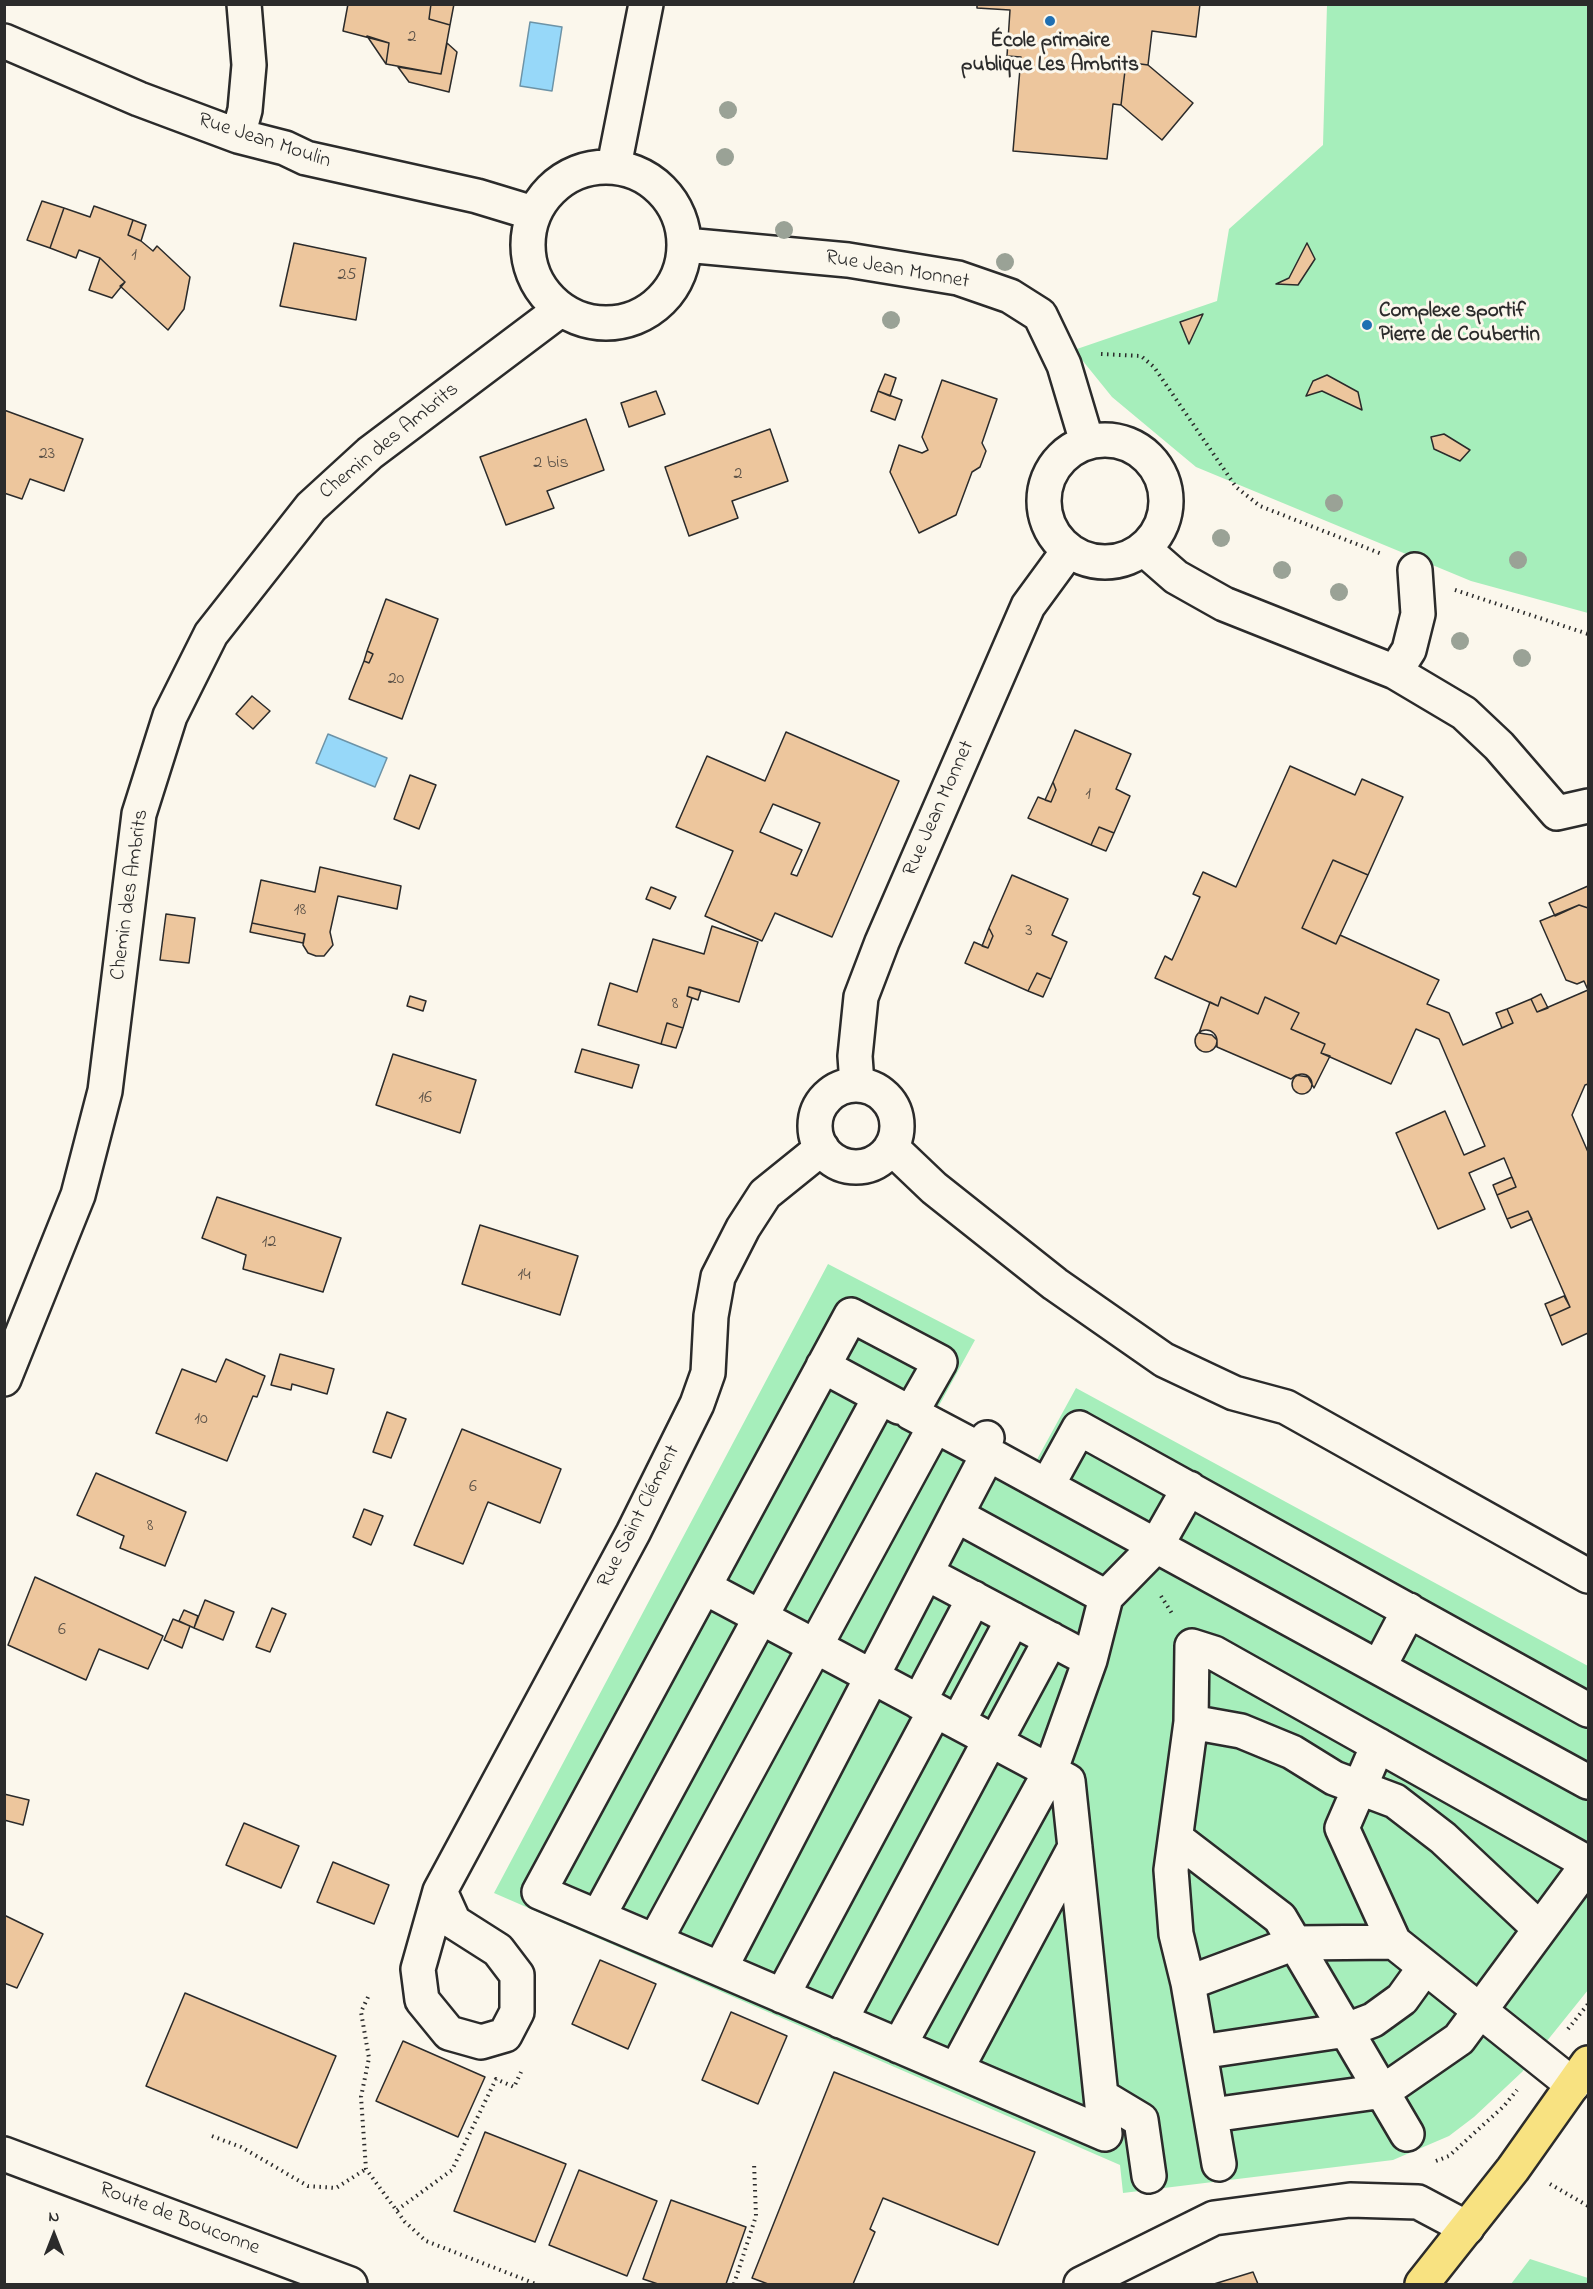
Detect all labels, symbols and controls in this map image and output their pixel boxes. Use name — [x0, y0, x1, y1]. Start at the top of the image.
marker: École primaire publique Les Ambrits — [1043, 14, 1057, 28]
house number: 2 — [408, 27, 416, 49]
place label: École primaire publique Les Ambrits — [961, 30, 1139, 80]
street label: Rue Jean Moulin — [194, 109, 334, 175]
house number: 1 — [131, 245, 137, 267]
street label: Rue Jean Monnet — [823, 246, 971, 296]
house number: 25 — [337, 265, 357, 287]
place label: Complexe sportif Pierre de Coubertin — [1379, 300, 1540, 350]
marker: Complexe sportif Pierre de Coubertin — [1360, 318, 1374, 332]
street label: Chemin des Ambrits — [315, 378, 465, 506]
house number: 23 — [39, 444, 55, 466]
house number: 2 bis — [533, 453, 569, 475]
house number: 2 — [734, 464, 742, 486]
house number: 20 — [388, 669, 404, 691]
street label: Rue Jean Monnet — [899, 737, 981, 881]
house number: 1 — [1085, 784, 1091, 806]
street label: Chemin des Ambrits — [107, 808, 155, 982]
house number: 18 — [294, 900, 306, 922]
house number: 3 — [1025, 921, 1033, 943]
house number: 8 — [672, 994, 678, 1016]
house number: 16 — [418, 1088, 432, 1110]
house number: 12 — [262, 1232, 276, 1254]
house number: 14 — [517, 1265, 531, 1287]
house number: 10 — [194, 1409, 208, 1431]
street label: Rue Saint Clément — [593, 1441, 687, 1593]
house number: 6 — [469, 1477, 477, 1499]
house number: 8 — [147, 1516, 153, 1538]
house number: 6 — [58, 1620, 66, 1642]
street label: Route de Bouconne — [95, 2178, 263, 2262]
north arrow — [24, 2205, 84, 2265]
text: N — [49, 2205, 59, 2229]

